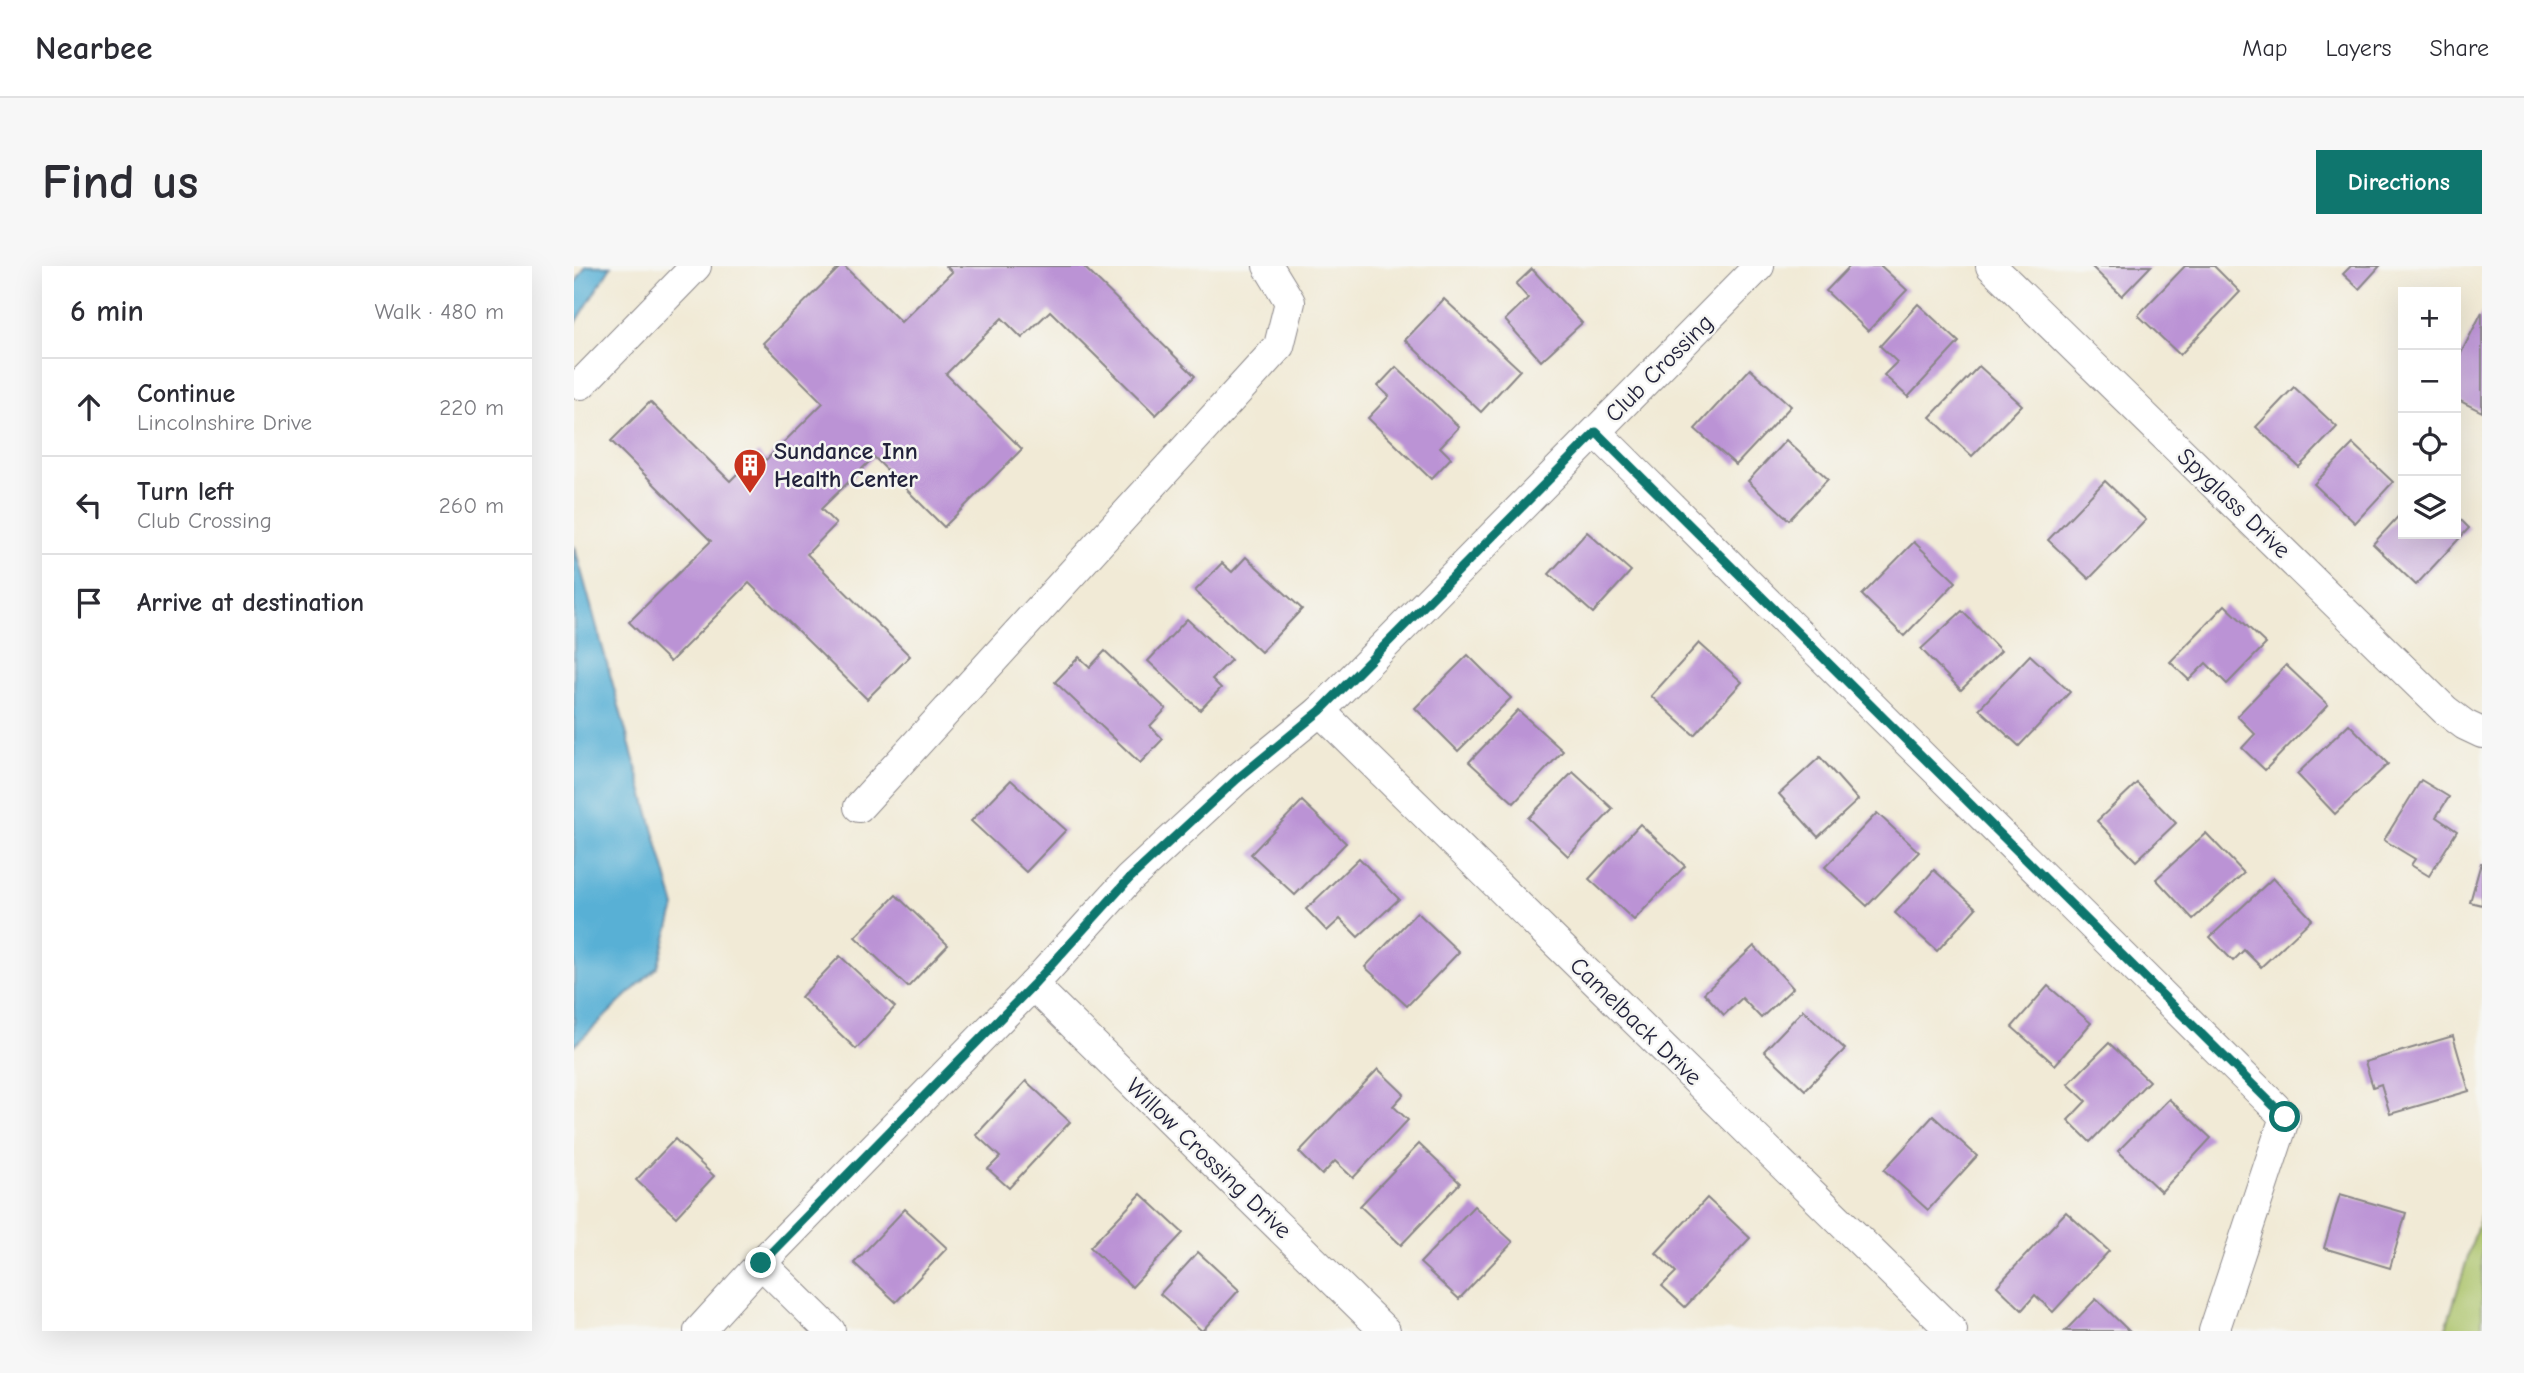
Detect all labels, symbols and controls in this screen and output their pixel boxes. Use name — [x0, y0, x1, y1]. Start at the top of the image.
text: Nearbee — [35, 29, 153, 67]
text: Map — [2242, 34, 2288, 62]
text: Layers — [2326, 34, 2391, 62]
text: Share — [2429, 34, 2489, 62]
button: Directions — [2316, 150, 2482, 214]
text: Find us — [42, 154, 198, 210]
map controls — [2398, 287, 2461, 539]
button: + — [2398, 287, 2461, 350]
text: 6 min — [70, 294, 144, 329]
text: Walk · 480 m — [374, 298, 504, 325]
street label: Club Crossing — [1599, 308, 1719, 428]
button: − — [2398, 350, 2461, 413]
text: Continue — [137, 379, 235, 409]
icon: ahead — [70, 388, 108, 426]
text: 220 m — [439, 394, 504, 421]
text: Lincolnshire Drive — [137, 409, 312, 436]
button: locate — [2398, 413, 2461, 476]
place label: Sundance Inn Health Center — [774, 437, 918, 493]
street label: Spyglass Drive — [2172, 442, 2296, 564]
building icon: Sundance Inn Health Center — [731, 446, 769, 495]
button: layers — [2398, 476, 2461, 539]
text: Turn left — [137, 477, 234, 507]
icon: left — [70, 486, 108, 524]
text: 260 m — [439, 492, 504, 519]
text: Club Crossing — [137, 507, 272, 534]
icon: arrive — [70, 584, 108, 622]
text: Arrive at destination — [137, 588, 364, 618]
street label: Camelback Drive — [1564, 951, 1708, 1091]
street label: Willow Crossing Drive — [1120, 1072, 1298, 1244]
route start — [2269, 1101, 2300, 1132]
route end — [745, 1247, 776, 1278]

